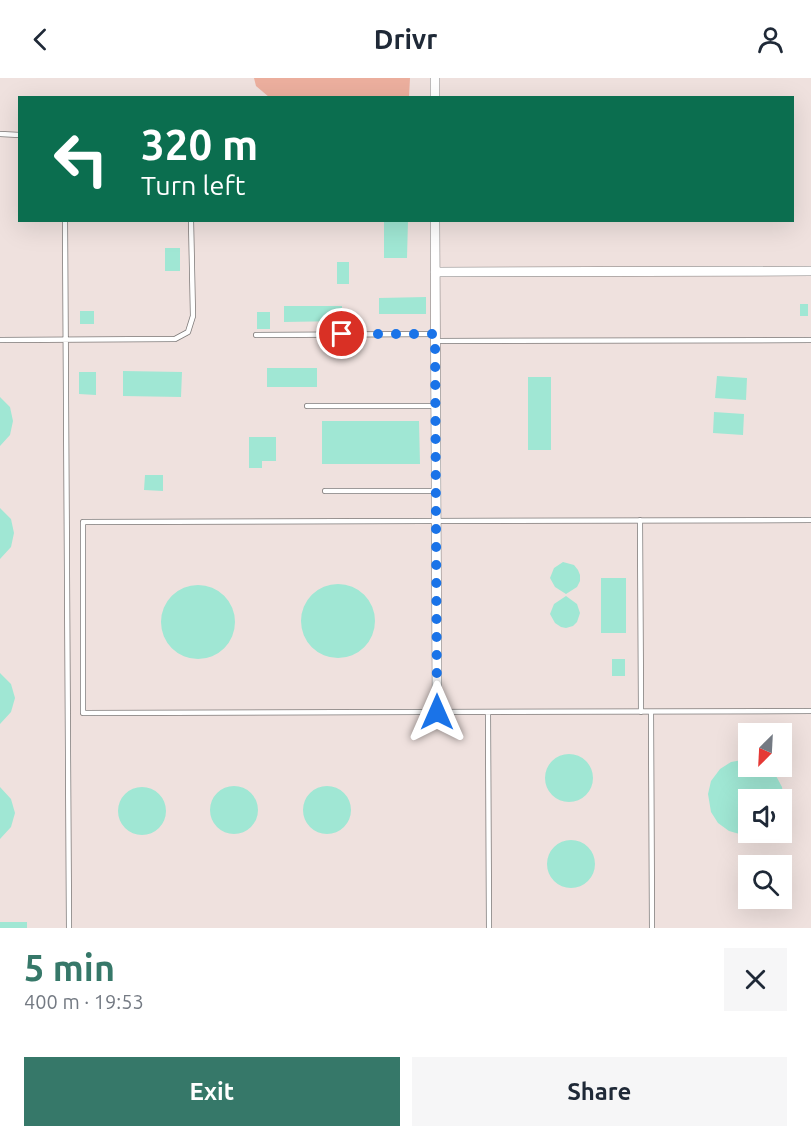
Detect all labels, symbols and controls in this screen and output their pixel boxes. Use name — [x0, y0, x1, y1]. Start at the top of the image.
icon: back — [24, 23, 57, 56]
icon: person — [754, 23, 787, 56]
text: Drivr — [374, 24, 437, 54]
icon: left — [42, 120, 120, 198]
text: 320 m — [141, 121, 258, 168]
text: Turn left — [141, 170, 245, 200]
pin — [316, 308, 367, 359]
icon: arrive — [325, 317, 358, 350]
position arrow — [405, 680, 469, 744]
north arrow — [738, 723, 792, 777]
map controls — [738, 723, 792, 909]
button: sound — [738, 789, 792, 843]
button: search — [738, 855, 792, 909]
text: 5 min — [24, 947, 115, 988]
button: close — [724, 948, 787, 1011]
text: 400 m · 19:53 — [24, 990, 144, 1013]
button: Exit — [24, 1057, 400, 1126]
button: Share — [412, 1057, 787, 1126]

